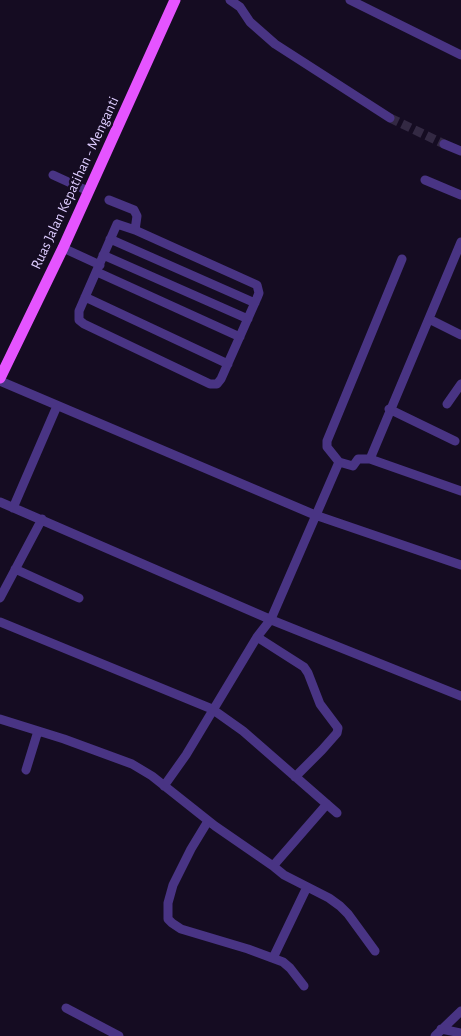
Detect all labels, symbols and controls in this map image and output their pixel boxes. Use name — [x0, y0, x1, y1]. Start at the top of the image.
street label: Ruas Jalan Kepatihan - Menganti — [27, 94, 123, 272]

